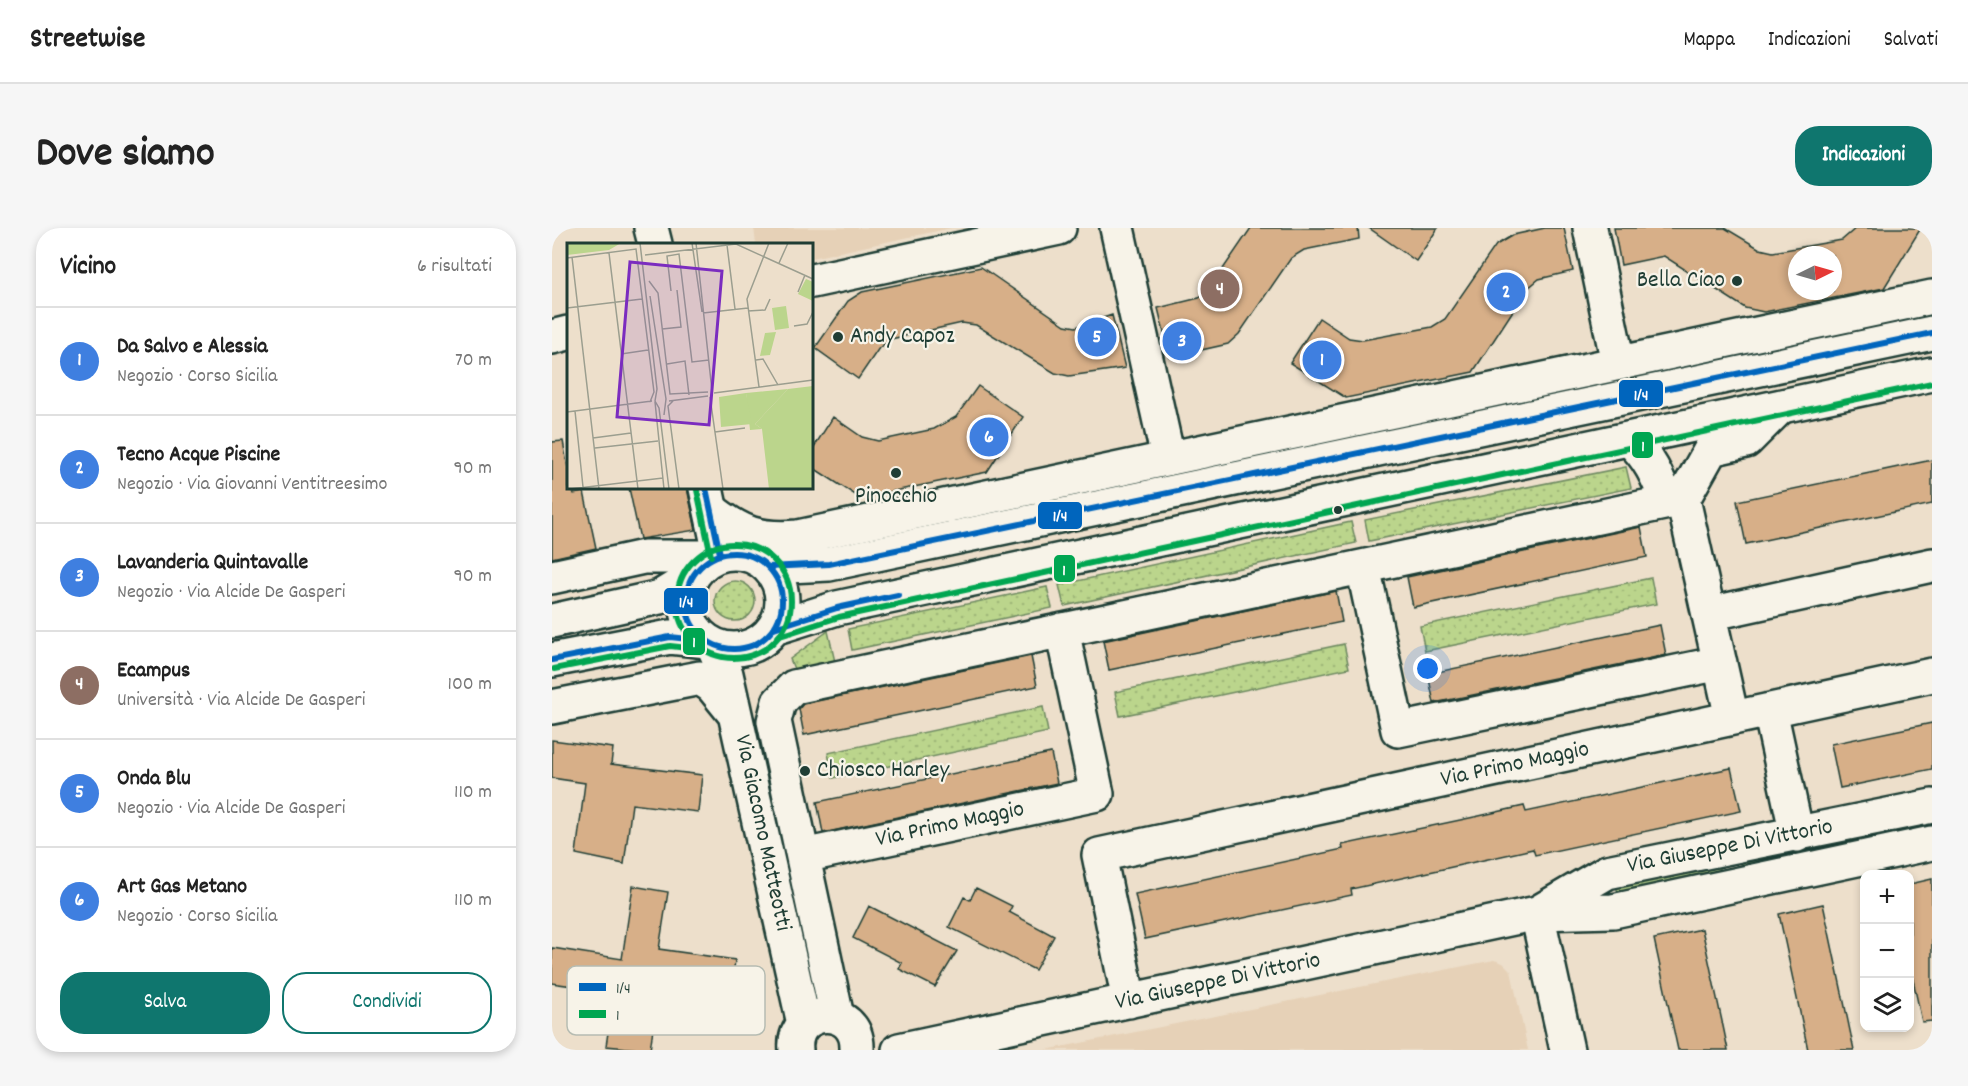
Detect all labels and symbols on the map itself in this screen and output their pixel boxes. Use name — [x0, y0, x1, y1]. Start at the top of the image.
inset map — [567, 243, 813, 489]
north arrow — [1788, 246, 1842, 300]
place label: Bella Ciao — [1637, 264, 1725, 298]
pin: 4 — [1200, 266, 1240, 312]
pin: 2 — [1486, 270, 1526, 314]
marker: Bella Ciao — [1730, 274, 1744, 288]
pin: 5 — [1078, 314, 1116, 360]
pin: 3 — [1162, 318, 1202, 364]
place label: Andy Capoz — [850, 320, 955, 354]
marker: Andy Capoz — [831, 330, 845, 344]
pin: 1 — [1302, 338, 1342, 382]
line badge: 1/4 — [1618, 379, 1664, 408]
text: 1/4 — [1634, 385, 1648, 408]
pin: 6 — [970, 414, 1008, 460]
line badge: 1 — [1631, 431, 1654, 459]
text: 1 — [1641, 436, 1645, 459]
marker: Pinocchio — [889, 466, 903, 480]
place label: Pinocchio — [855, 480, 937, 514]
line badge: 1/4 — [1037, 501, 1083, 530]
unlabelled marker — [1332, 504, 1344, 516]
text: 1/4 — [1053, 506, 1067, 529]
line badge: 1 — [1053, 554, 1076, 583]
text: 1 — [1062, 560, 1066, 583]
line badge: 1/4 — [663, 587, 709, 615]
text: 1/4 — [679, 592, 693, 615]
line badge: 1 — [682, 627, 706, 656]
text: 1 — [692, 632, 696, 655]
your location — [1413, 654, 1442, 683]
street label: Via Giacomo Matteotti — [725, 732, 799, 934]
street label: Via Primo Maggio — [1438, 733, 1592, 797]
place label: Chiosco Harley — [817, 754, 951, 788]
marker: Chiosco Harley — [798, 764, 812, 778]
street label: Via Primo Maggio — [873, 793, 1027, 857]
street label: Via Giuseppe Di Vittorio — [1624, 810, 1836, 884]
street label: Via Giuseppe Di Vittorio — [1112, 944, 1324, 1020]
legend — [567, 966, 765, 1035]
text: 1/4 — [616, 978, 631, 1001]
text: 1 — [616, 1005, 620, 1028]

